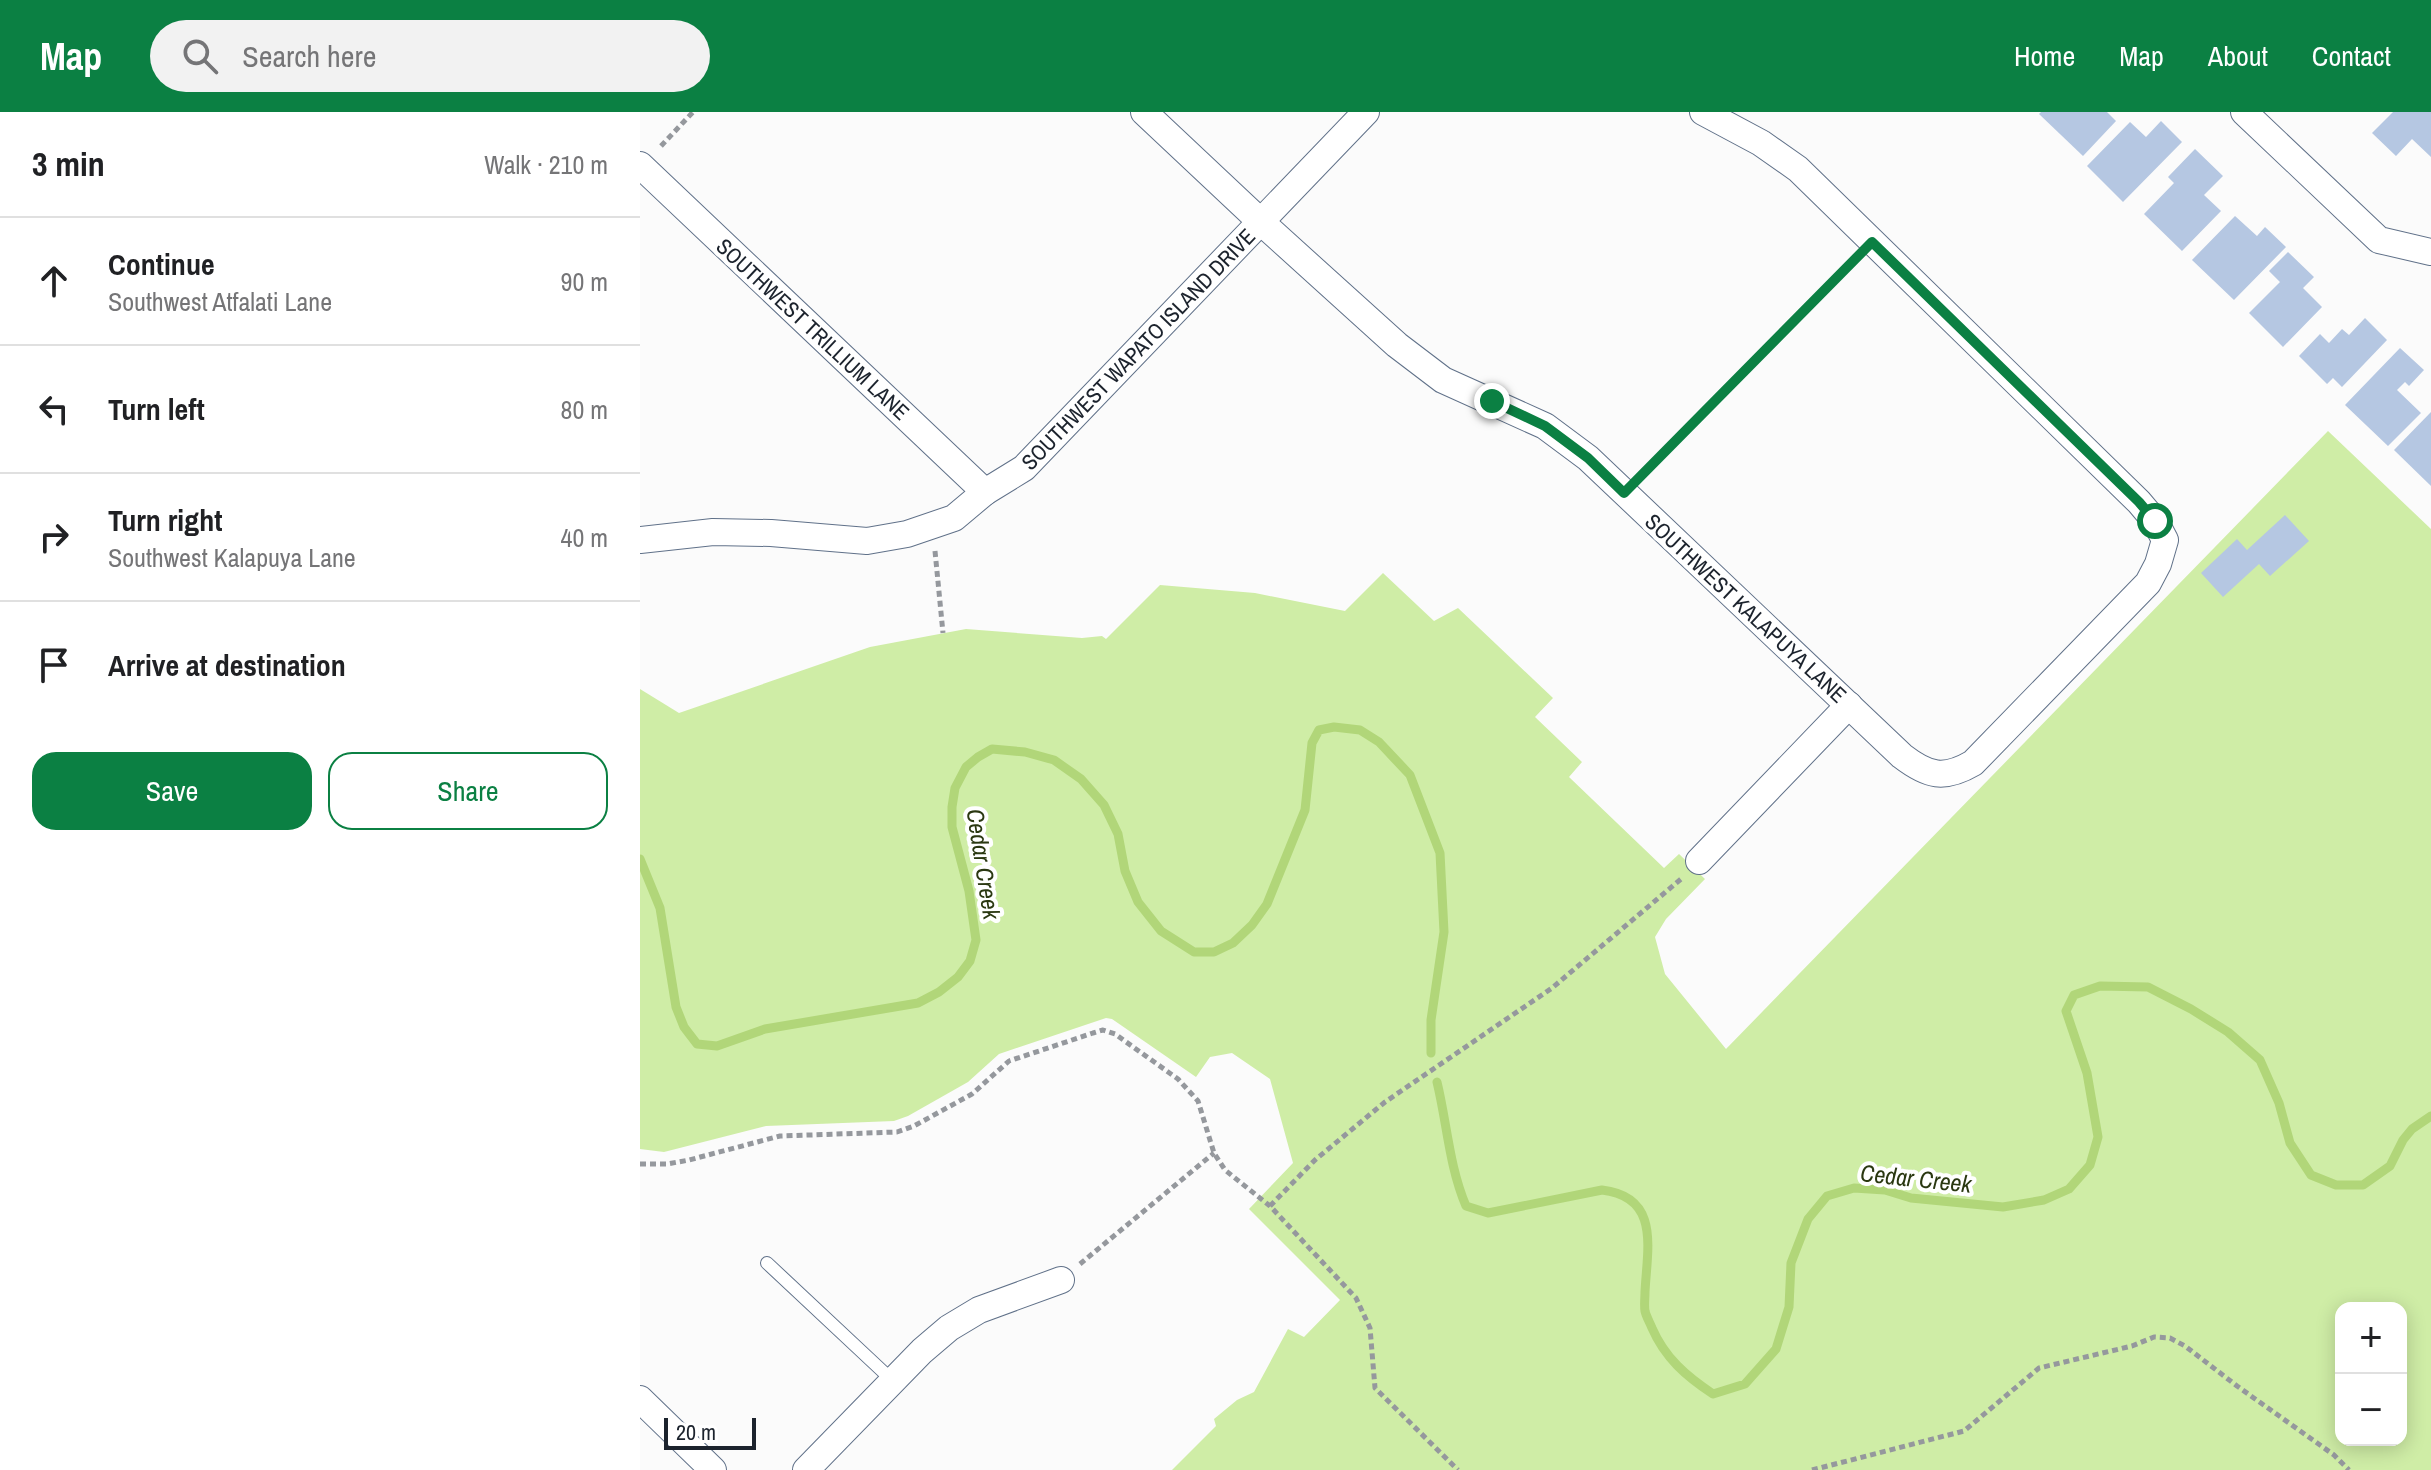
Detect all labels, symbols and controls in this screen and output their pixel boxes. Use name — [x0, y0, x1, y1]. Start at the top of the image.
search box — [150, 20, 710, 92]
text: Map — [40, 31, 102, 82]
icon: search — [178, 34, 222, 78]
text: Search here — [242, 36, 376, 76]
text: Home — [2014, 37, 2075, 75]
text: Map — [2119, 37, 2164, 75]
text: About — [2208, 37, 2268, 75]
text: Contact — [2312, 37, 2391, 75]
text: 3 min — [32, 141, 105, 187]
text: Walk · 210 m — [484, 147, 608, 182]
street label: SOUTHWEST WAPATO ISLAND DRIVE — [1014, 222, 1262, 476]
street label: SOUTHWEST TRILLIUM LANE — [710, 231, 916, 427]
text: Continue — [108, 244, 215, 284]
icon: ahead — [32, 259, 76, 303]
text: 90 m — [561, 264, 608, 299]
text: Southwest Atfalati Lane — [108, 284, 332, 319]
route end — [1474, 383, 1510, 419]
icon: left — [32, 387, 76, 431]
text: Turn left — [108, 389, 205, 429]
text: 80 m — [561, 392, 608, 427]
text: Turn right — [108, 500, 222, 540]
route start — [2137, 503, 2173, 539]
street label: SOUTHWEST KALAPUYA LANE — [1639, 507, 1853, 709]
icon: right — [32, 515, 76, 559]
text: 40 m — [561, 520, 608, 555]
text: Southwest Kalapuya Lane — [108, 540, 356, 575]
icon: arrive — [32, 643, 76, 687]
text: Arrive at destination — [108, 645, 346, 685]
button: Save — [32, 752, 312, 830]
button: Share — [328, 752, 608, 830]
water label: Cedar Creek — [959, 806, 1009, 923]
water label: Cedar Creek — [1859, 1156, 1974, 1200]
map controls — [2335, 1302, 2407, 1446]
button: + — [2335, 1302, 2407, 1374]
button: − — [2335, 1374, 2407, 1446]
scale bar — [664, 1414, 756, 1450]
text: 20 m — [676, 1417, 716, 1447]

